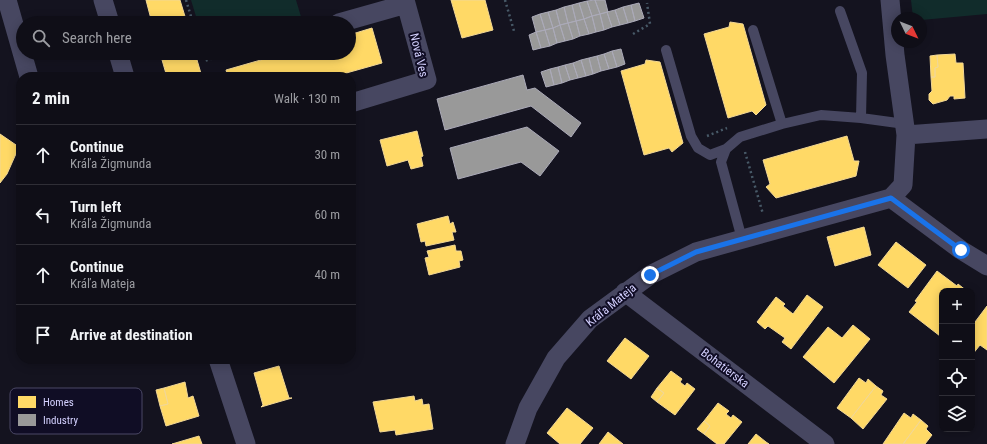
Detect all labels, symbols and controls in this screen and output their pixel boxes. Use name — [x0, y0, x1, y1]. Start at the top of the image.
north arrow — [891, 12, 927, 48]
search box — [16, 16, 356, 60]
icon: search — [30, 27, 52, 49]
text: Search here — [62, 29, 132, 47]
street label: Nová Ves — [407, 32, 431, 78]
text: 2 min — [32, 88, 70, 108]
text: Walk · 130 m — [274, 91, 340, 106]
text: Continue — [70, 138, 124, 156]
icon: ahead — [32, 144, 54, 166]
text: 30 m — [314, 147, 340, 162]
text: Kráľa Žigmunda — [70, 156, 151, 171]
text: Turn left — [70, 198, 121, 216]
icon: left — [32, 204, 54, 226]
text: 60 m — [314, 207, 340, 222]
text: Kráľa Žigmunda — [70, 216, 151, 231]
route start — [952, 241, 970, 259]
text: Continue — [70, 258, 124, 276]
icon: ahead — [32, 264, 54, 286]
route end — [641, 266, 659, 284]
text: 40 m — [314, 267, 340, 282]
text: Kráľa Mateja — [70, 276, 135, 291]
street label: Kráľa Mateja — [583, 280, 639, 329]
map controls — [939, 288, 975, 432]
button: + — [939, 288, 975, 324]
icon: arrive — [32, 324, 54, 346]
button: − — [939, 324, 975, 360]
text: Arrive at destination — [70, 326, 193, 344]
street label: Bohatierska — [698, 345, 752, 391]
button: locate — [939, 360, 975, 396]
legend — [10, 388, 142, 434]
text: Homes — [43, 396, 74, 409]
button: layers — [939, 396, 975, 432]
text: Industry — [43, 414, 79, 427]

